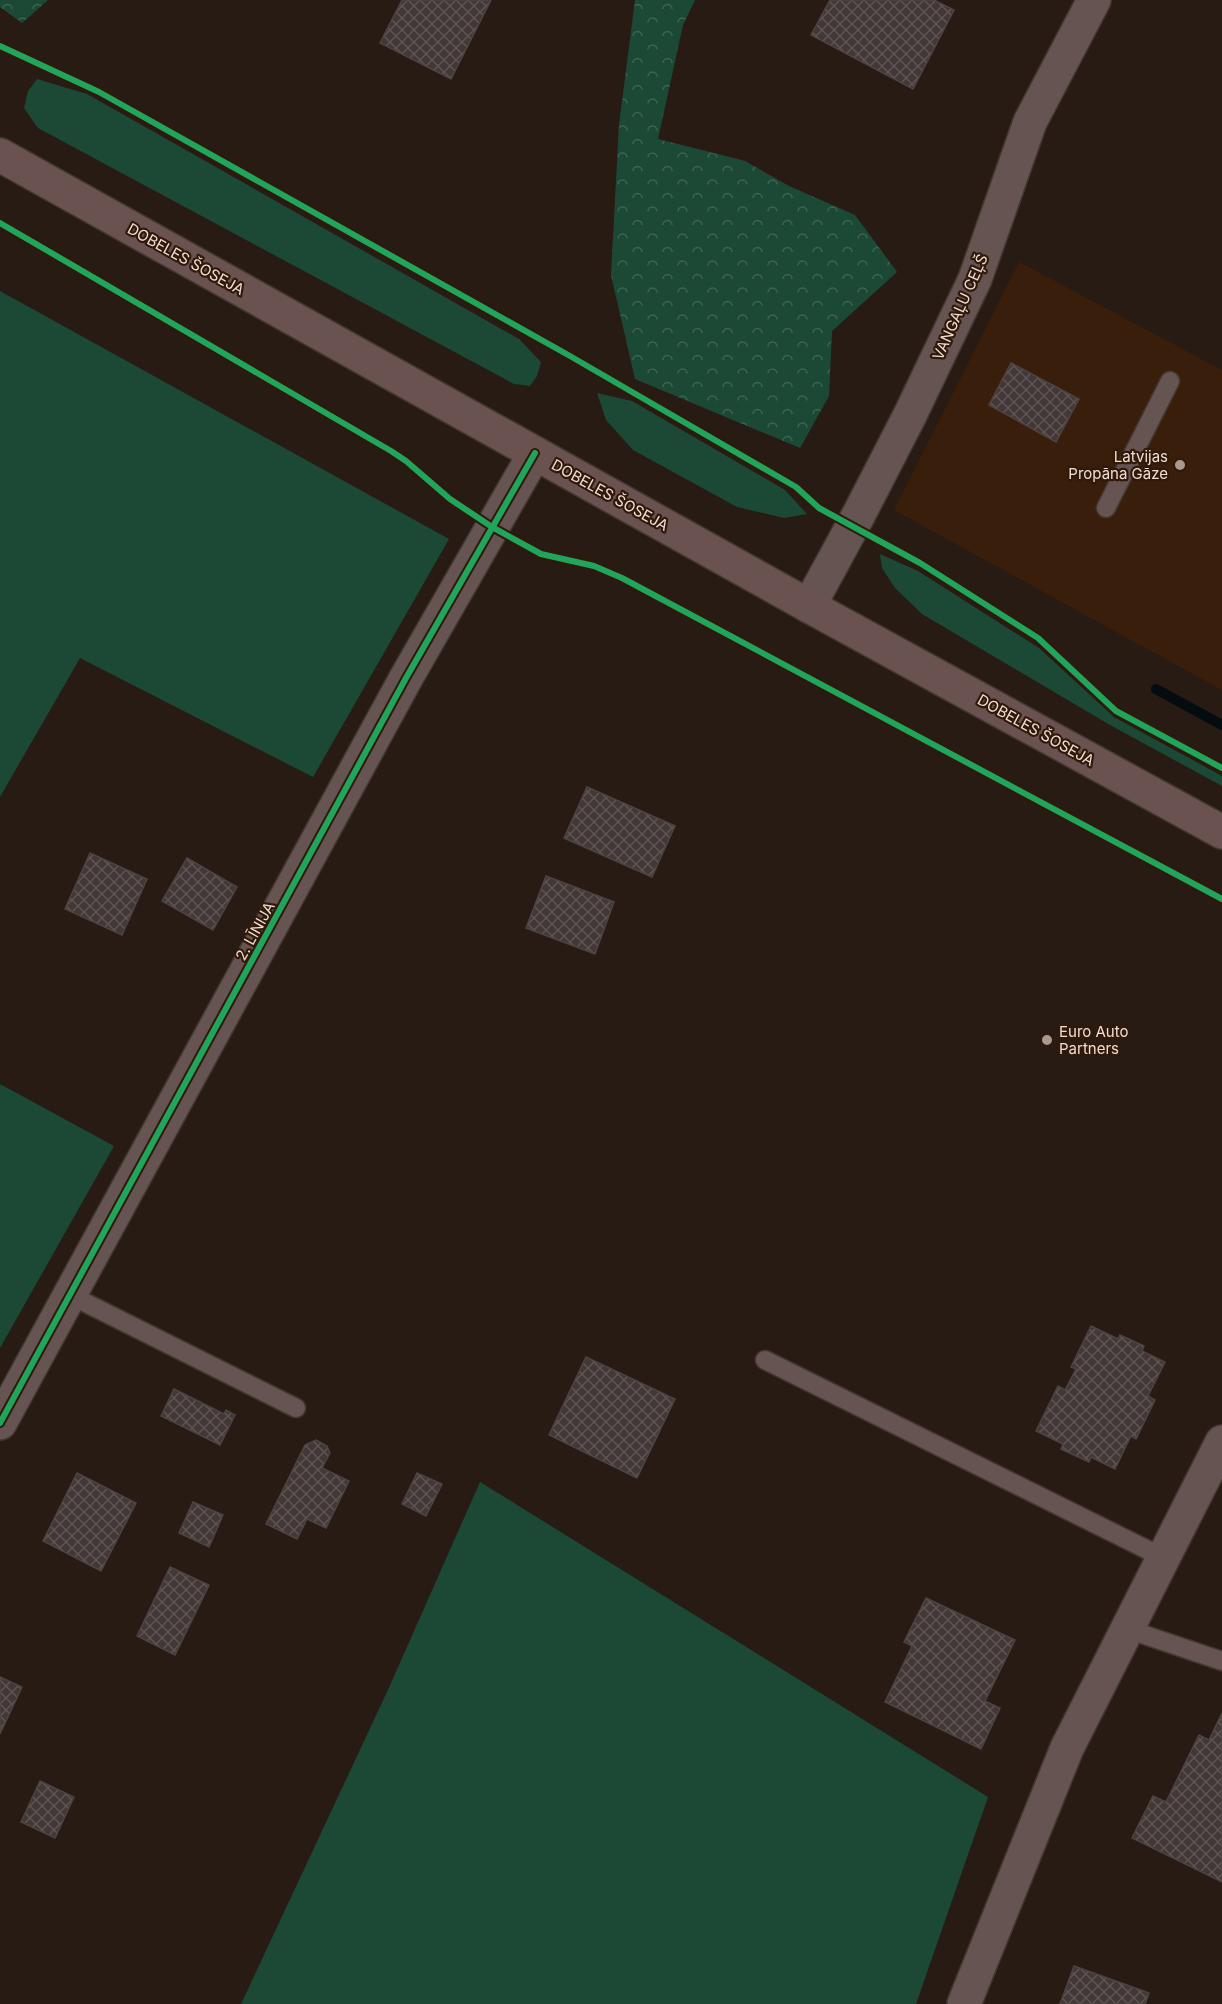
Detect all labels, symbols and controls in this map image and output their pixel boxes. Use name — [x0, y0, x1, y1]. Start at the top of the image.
street label: DOBELES ŠOSEJA — [124, 219, 248, 299]
street label: VANGAĻU CEĻŠ — [928, 251, 992, 363]
place label: Latvijas Propāna Gāze — [1068, 447, 1168, 483]
street label: DOBELES ŠOSEJA — [548, 455, 672, 535]
marker: Latvijas Propāna Gāze — [1173, 458, 1187, 472]
street label: DOBELES ŠOSEJA — [974, 690, 1098, 770]
street label: 2. LĪNIJA — [231, 898, 279, 964]
place label: Euro Auto Partners — [1059, 1022, 1128, 1058]
marker: Euro Auto Partners — [1040, 1033, 1054, 1047]

